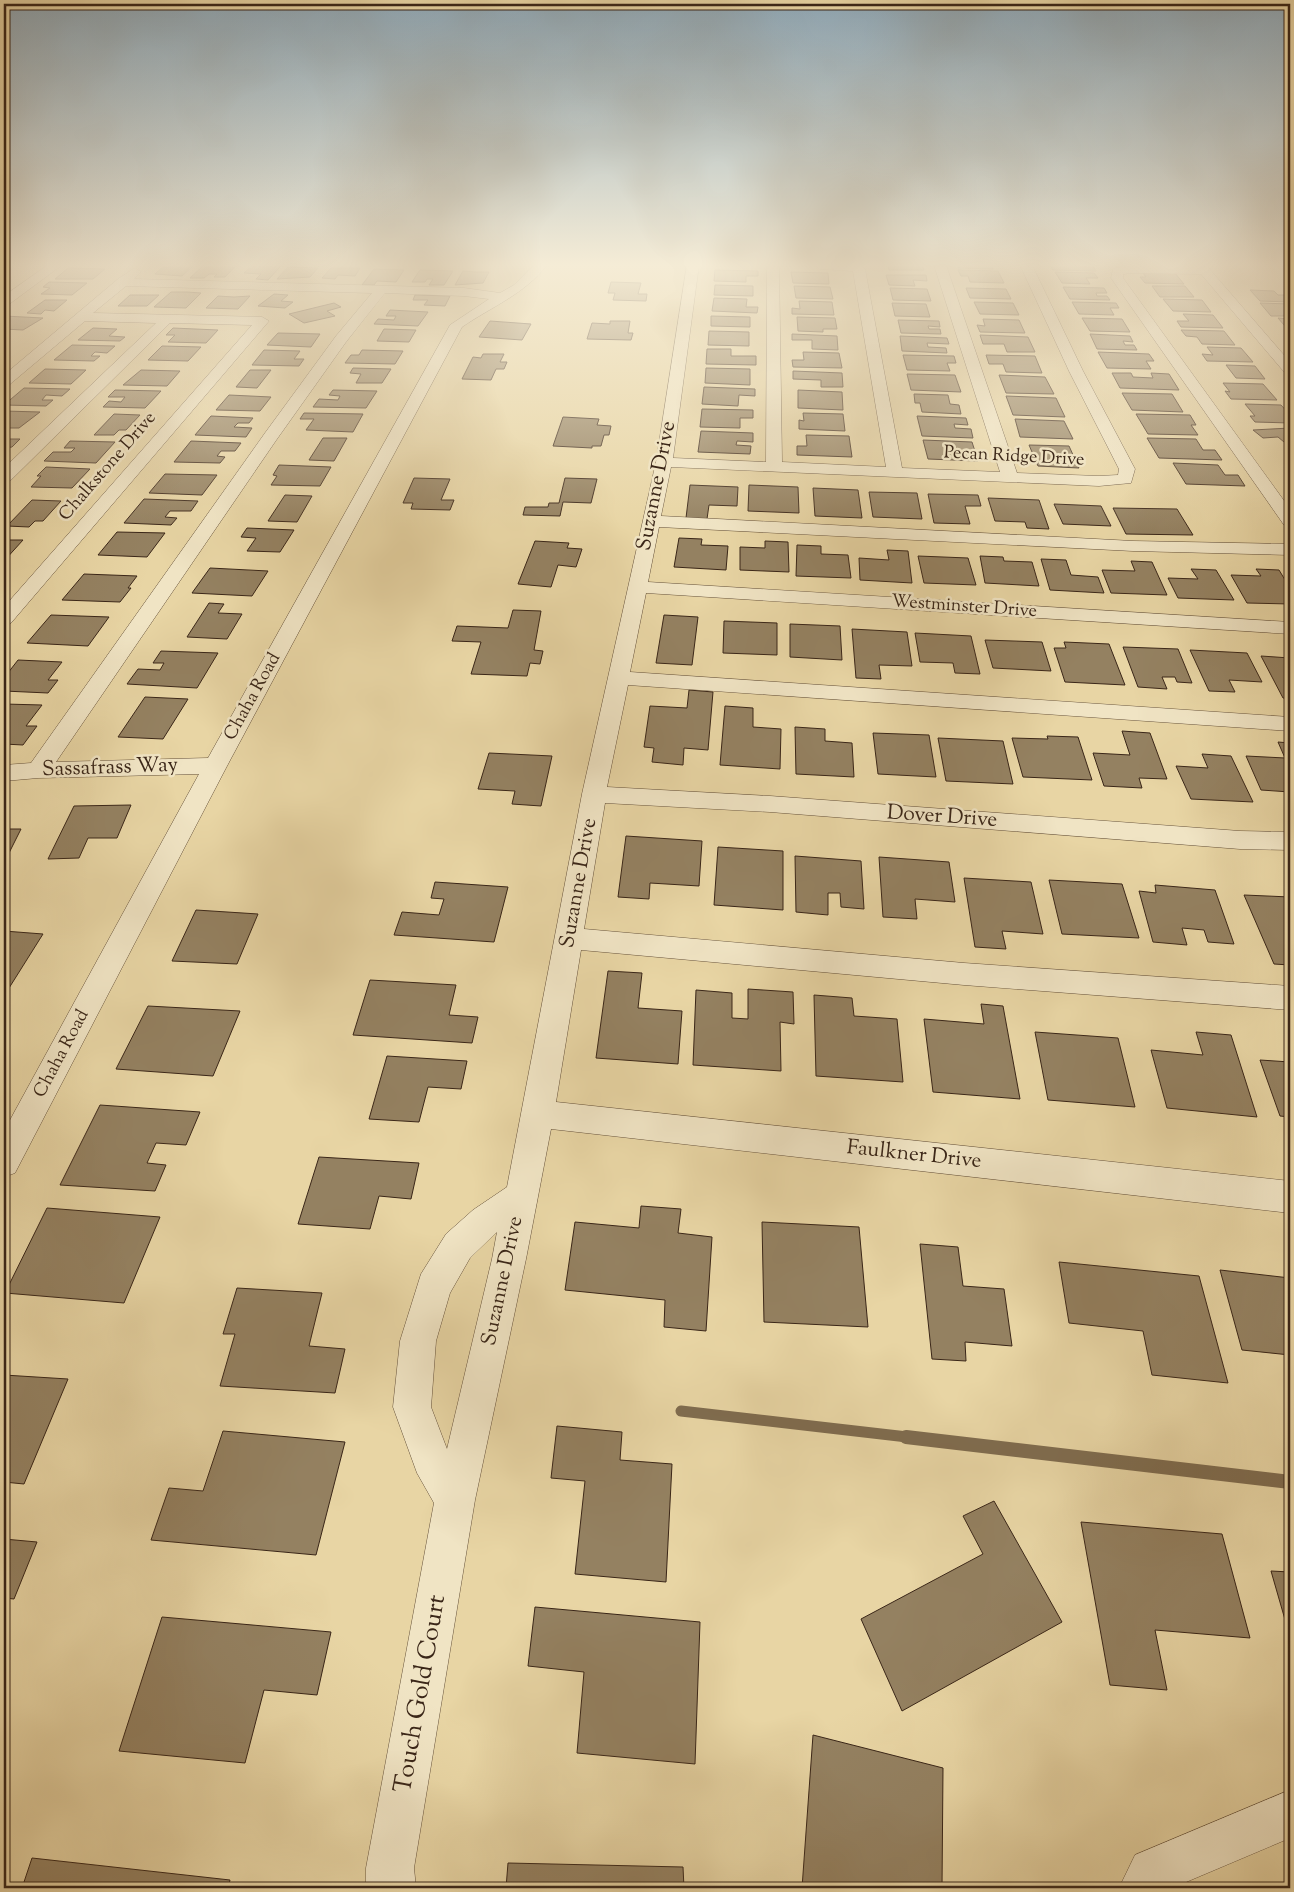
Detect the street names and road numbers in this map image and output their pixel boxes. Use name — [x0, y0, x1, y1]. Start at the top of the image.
street label: Chalkstone Drive — [53, 407, 163, 527]
street label: Suzanne Drive — [630, 419, 684, 553]
street label: Pecan Ridge Drive — [943, 440, 1085, 474]
street label: Westminster Drive — [890, 589, 1038, 625]
street label: Chaha Road — [218, 648, 288, 746]
street label: Sassafrass Way — [41, 751, 179, 785]
street label: Dover Drive — [886, 798, 998, 836]
street label: Suzanne Drive — [553, 816, 605, 950]
street label: Chaha Road — [28, 1005, 96, 1103]
street label: Faulkner Drive — [845, 1133, 983, 1177]
street label: Suzanne Drive — [475, 1213, 531, 1349]
street label: Touch Gold Court — [386, 1592, 456, 1796]

